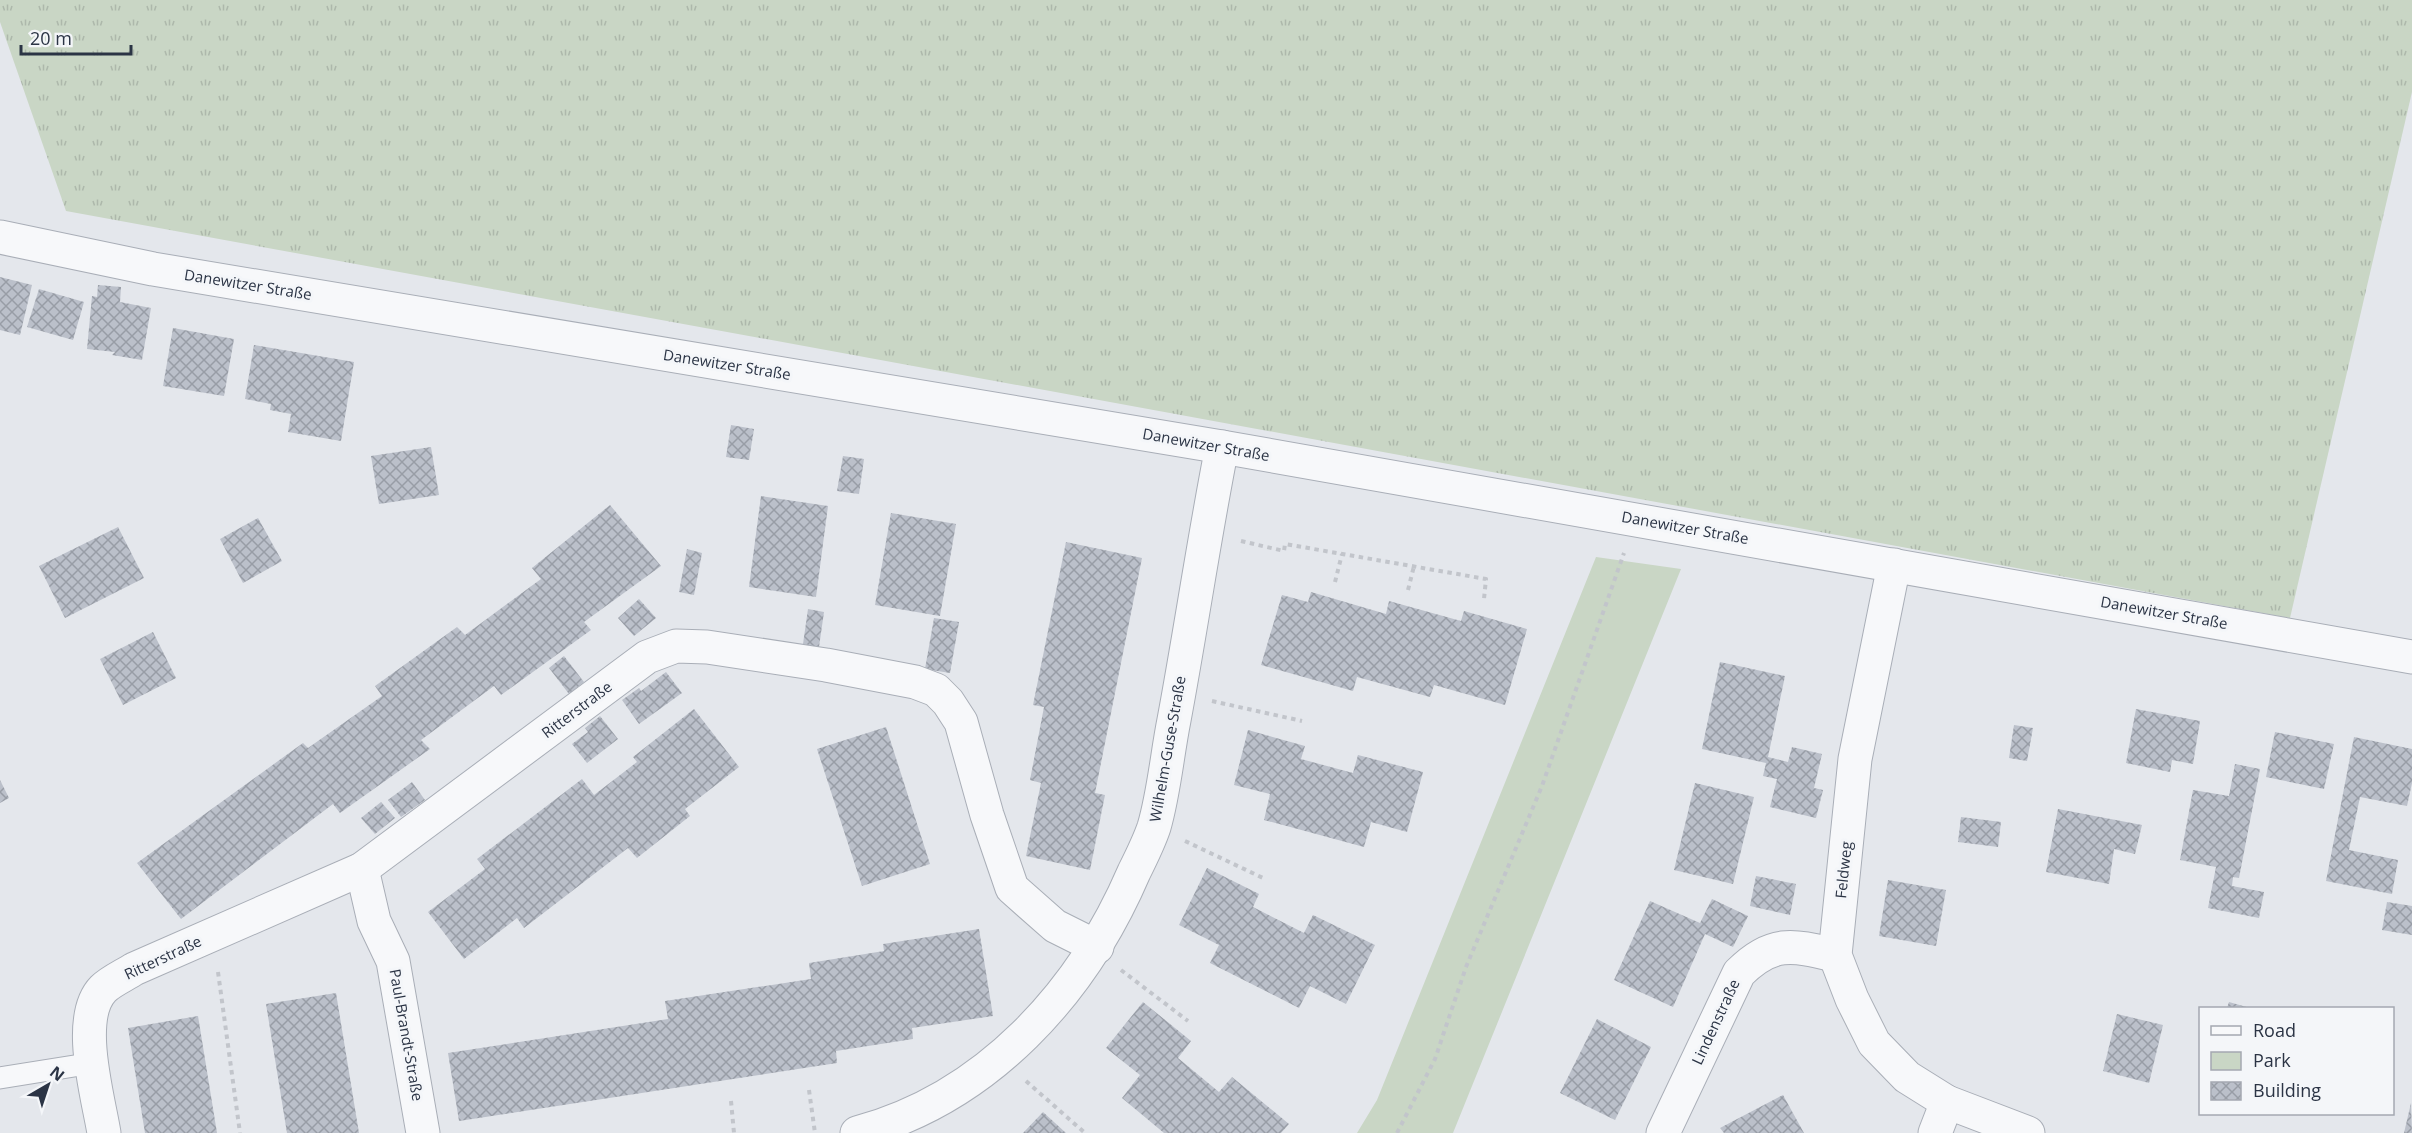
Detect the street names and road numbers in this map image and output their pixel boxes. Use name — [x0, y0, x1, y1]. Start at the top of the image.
street label: Danewitzer Straße — [183, 264, 313, 304]
street label: Danewitzer Straße — [662, 344, 792, 384]
street label: Danewitzer Straße — [1141, 423, 1271, 465]
street label: Danewitzer Straße — [1620, 506, 1750, 548]
street label: Danewitzer Straße — [2099, 591, 2229, 633]
street label: Wilhelm-Guse-Straße — [1144, 674, 1190, 823]
street label: Ritterstraße — [537, 676, 616, 742]
street label: Feldweg — [1830, 840, 1856, 899]
street label: Ritterstraße — [121, 930, 204, 984]
street label: Paul-Brandt-Straße — [386, 967, 428, 1102]
street label: Lindenstraße — [1687, 976, 1744, 1068]

